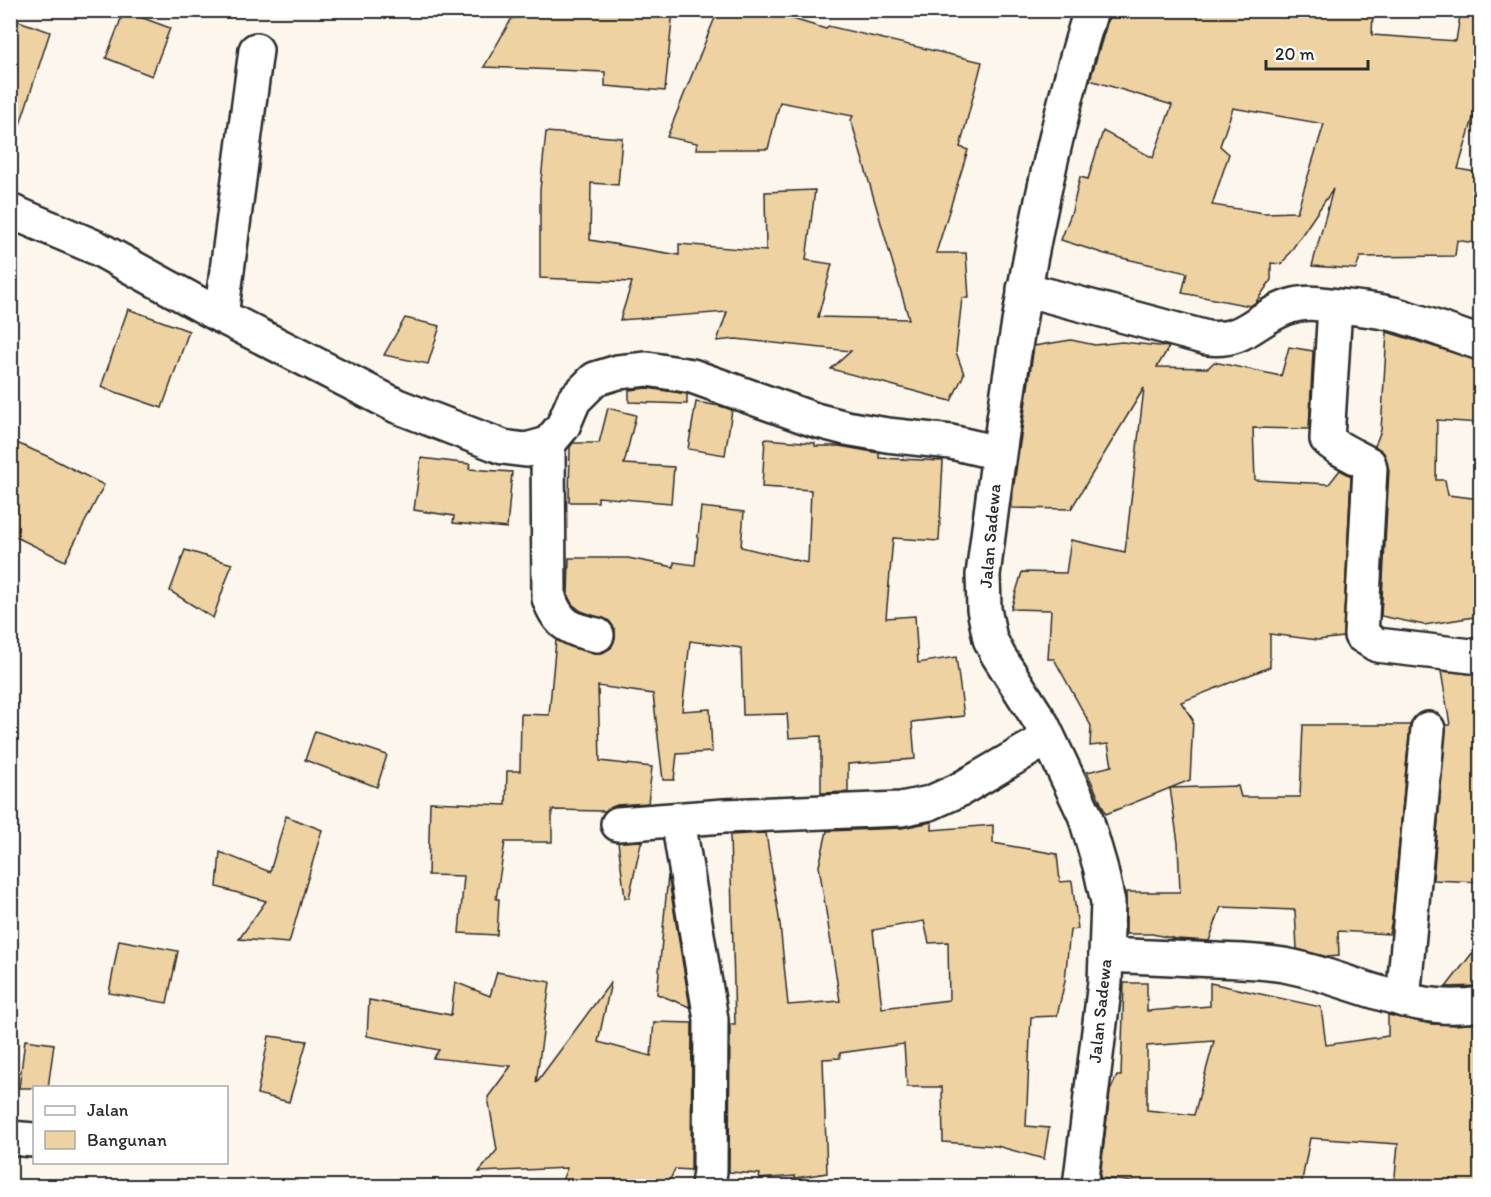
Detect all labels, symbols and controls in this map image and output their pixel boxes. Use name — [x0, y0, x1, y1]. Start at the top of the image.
scale bar — [1266, 33, 1368, 71]
text: 20 m — [1275, 43, 1315, 65]
street label: Jalan Sadewa — [974, 483, 1006, 589]
street label: Jalan Sadewa — [1084, 958, 1116, 1064]
legend — [33, 1086, 228, 1164]
text: Jalan — [87, 1099, 129, 1121]
text: Bangunan — [87, 1129, 167, 1151]

